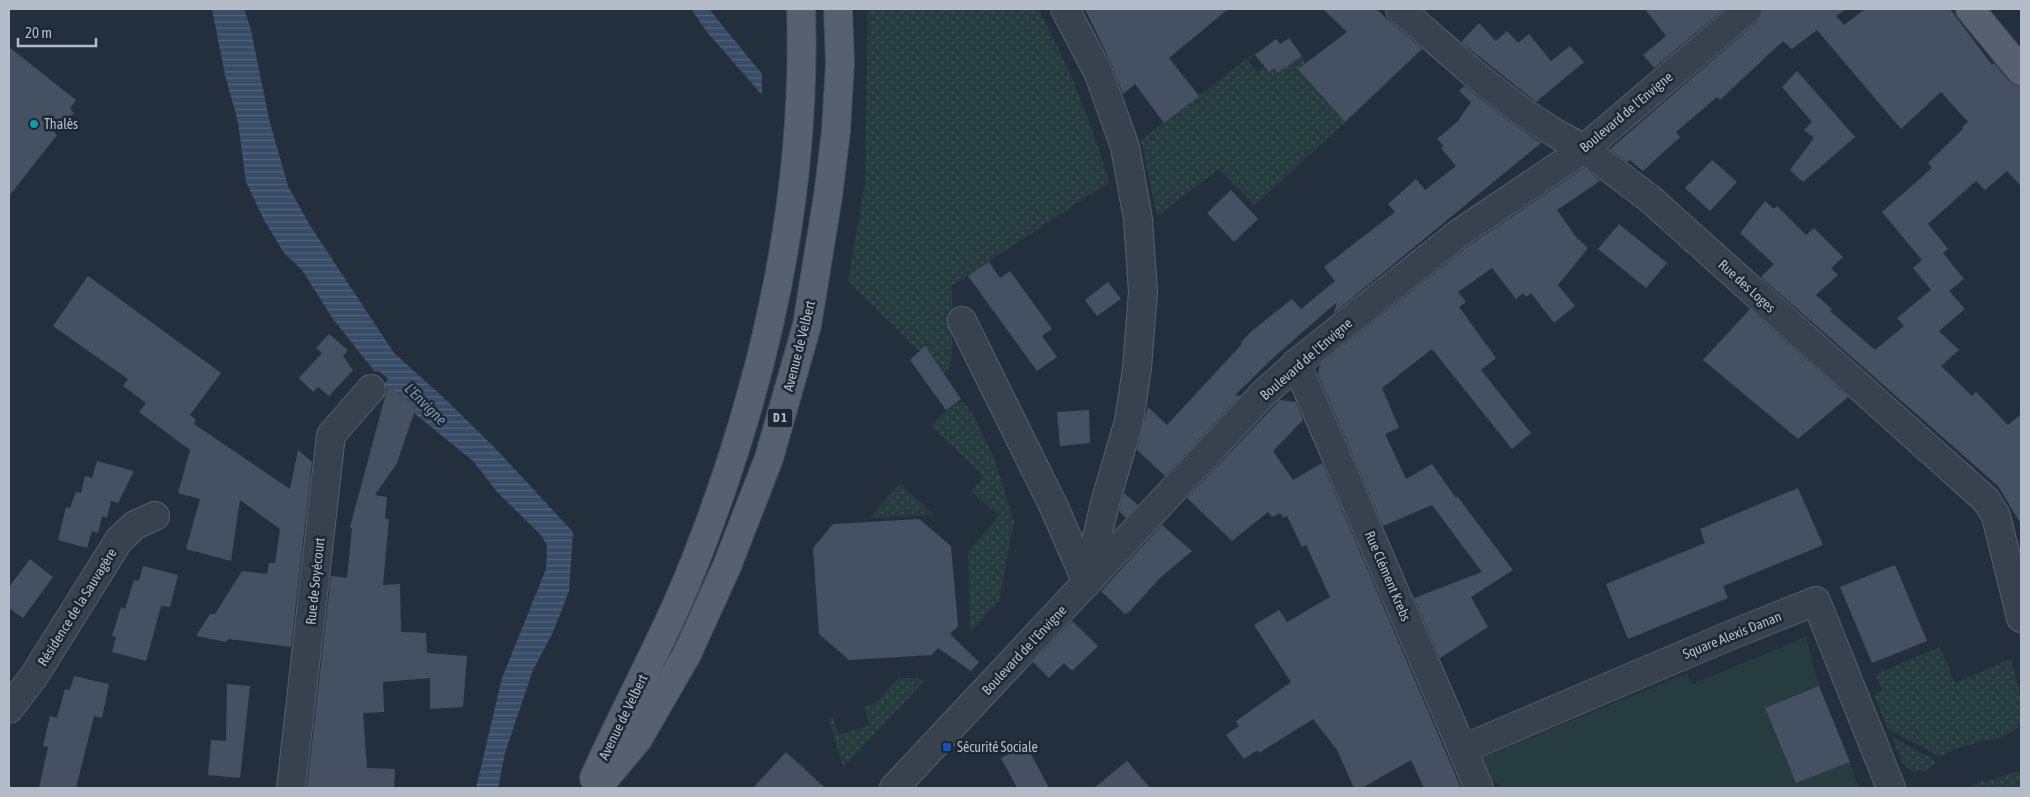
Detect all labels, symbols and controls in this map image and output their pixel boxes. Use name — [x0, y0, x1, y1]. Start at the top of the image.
scale bar — [18, 15, 95, 47]
text: 20 m — [25, 24, 52, 41]
street label: Boulevard de l'Envigne — [1576, 68, 1676, 156]
place label: Thalès — [44, 116, 78, 132]
marker: Thalès — [28, 118, 40, 130]
street label: Rue des Loges — [1715, 256, 1779, 316]
street label: Avenue de Velbert — [780, 299, 818, 393]
street label: Boulevard de l'Envigne — [1257, 315, 1355, 403]
water label: L'Envigne — [402, 380, 451, 429]
road number: D 1 — [768, 408, 792, 428]
street label: Rue Clément Krebs — [1362, 529, 1414, 624]
street label: Rue de Soyécourt — [302, 537, 328, 625]
street label: Résidence de la Sauvagère — [34, 545, 120, 669]
street label: Boulevard de l'Envigne — [978, 602, 1070, 698]
street label: Square Alexis Danan — [1680, 608, 1784, 662]
street label: Avenue de Velbert — [595, 672, 651, 762]
place label: Sécurité Sociale — [957, 739, 1038, 755]
marker: Sécurité Sociale — [941, 741, 953, 753]

